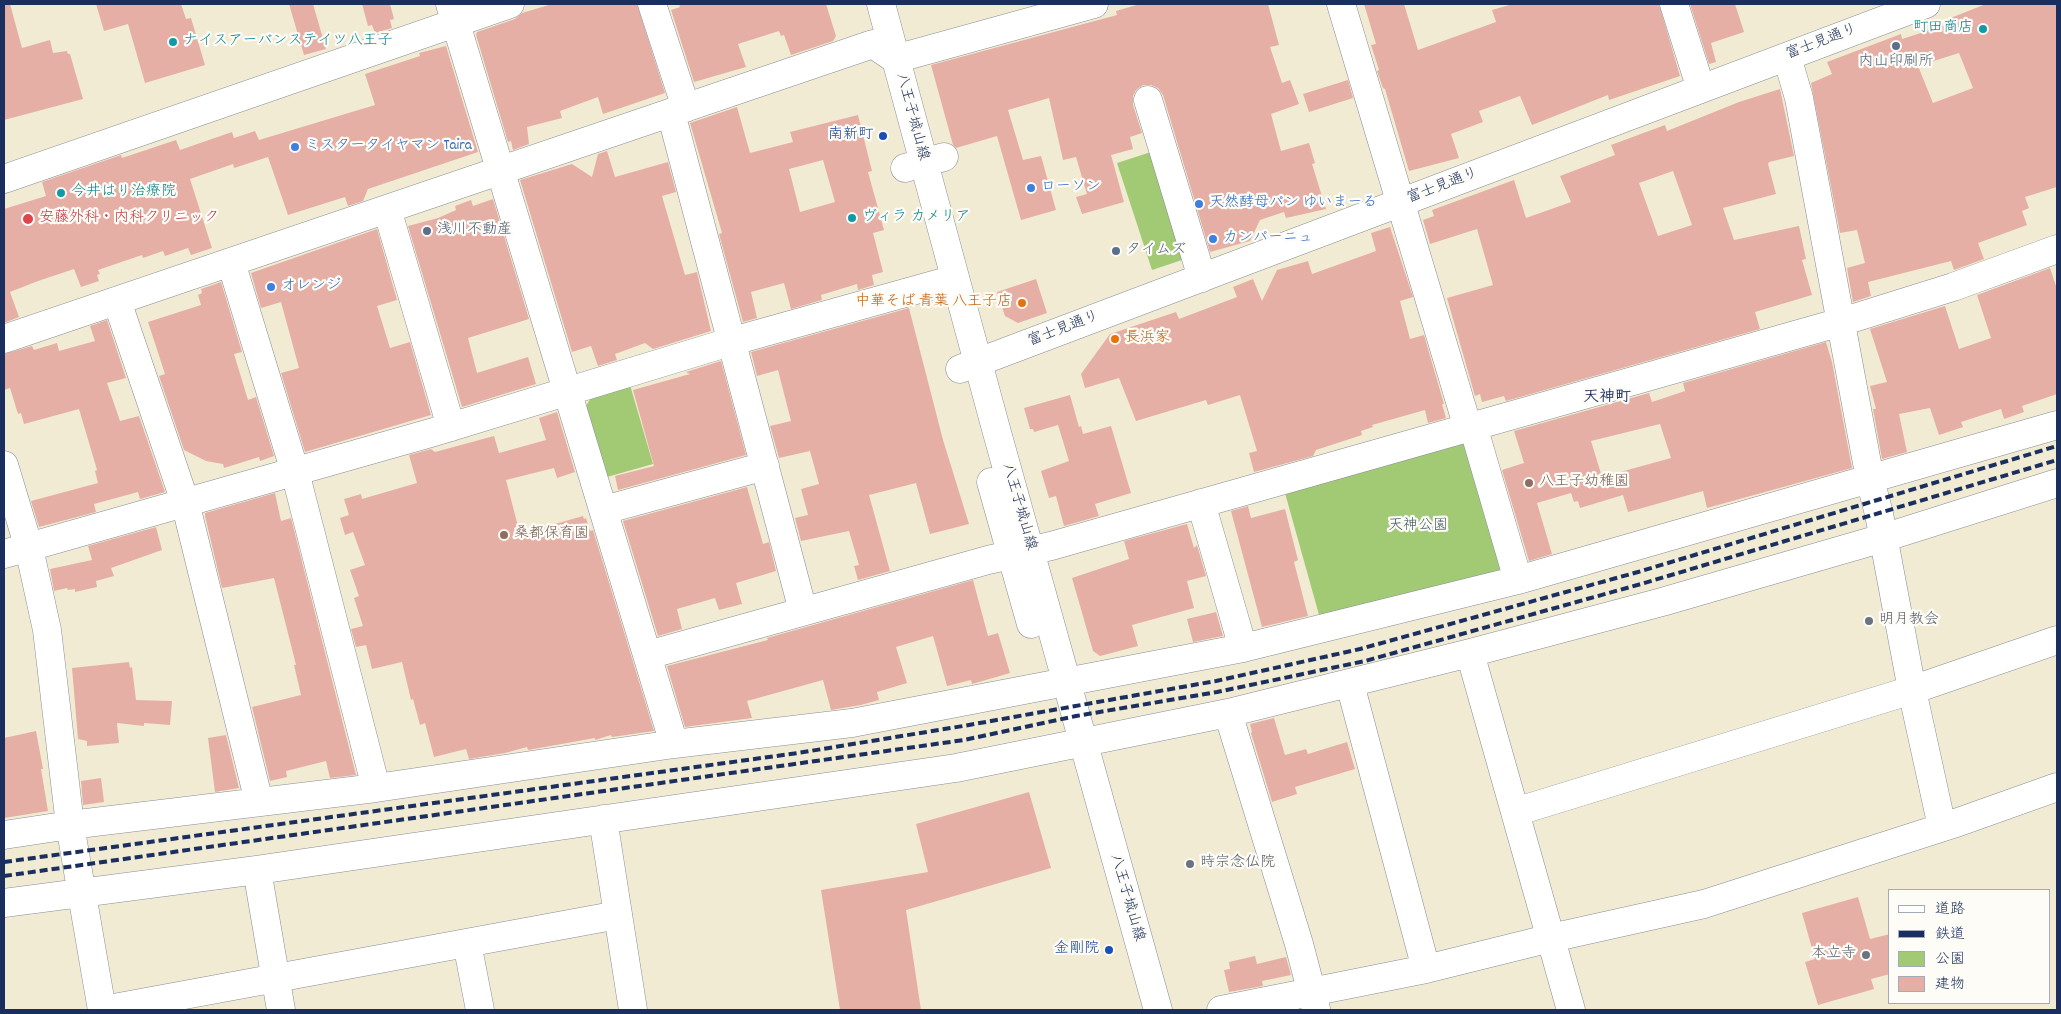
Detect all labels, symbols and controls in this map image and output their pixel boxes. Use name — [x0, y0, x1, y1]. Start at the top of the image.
place label: 町田商店 — [1913, 20, 1973, 38]
street label: 富士見通り — [1784, 21, 1860, 65]
marker: 町田商店 — [1977, 23, 1989, 35]
place label: ナイスアーバンステイツ八王子 — [183, 33, 392, 51]
marker: ナイスアーバンステイツ八王子 — [167, 36, 179, 48]
marker: 内山印刷所 — [1890, 40, 1902, 52]
place label: 内山印刷所 — [1859, 54, 1933, 72]
street label: 八王子城山線 — [891, 71, 931, 163]
place label: 南新町 — [828, 127, 873, 145]
marker: 南新町 — [877, 130, 889, 142]
place label: ミスタータイヤマン Taira — [305, 138, 472, 156]
marker: ミスタータイヤマン Taira — [289, 141, 301, 153]
street label: 富士見通り — [1405, 165, 1481, 209]
place label: ローソン — [1041, 179, 1101, 197]
marker: ローソン — [1025, 182, 1037, 194]
place label: 今井はり治療院 — [71, 184, 176, 202]
marker: 今井はり治療院 — [55, 187, 67, 199]
place label: 天然酵母パン ゆいまーる — [1209, 195, 1377, 213]
marker: 天然酵母パン ゆいまーる — [1193, 198, 1205, 210]
place label: ヴィラ カメリア — [862, 209, 970, 227]
place label: 安藤外科・内科クリニック — [39, 210, 219, 228]
marker: 安藤外科・内科クリニック — [21, 212, 35, 226]
marker: ヴィラ カメリア — [846, 212, 858, 224]
place label: 浅川不動産 — [437, 222, 512, 240]
marker: 浅川不動産 — [421, 225, 433, 237]
place label: カンパーニュ — [1223, 230, 1313, 248]
marker: カンパーニュ — [1207, 233, 1219, 245]
place label: タイムズ — [1126, 242, 1186, 260]
marker: タイムズ — [1110, 245, 1122, 257]
place label: オレンジ — [281, 278, 341, 296]
marker: オレンジ — [265, 281, 277, 293]
place label: 中華そば 青葉 八王子店 — [855, 294, 1012, 312]
marker: 中華そば 青葉 八王子店 — [1016, 297, 1028, 309]
street label: 富士見通り — [1026, 308, 1102, 352]
place label: 長浜家 — [1125, 330, 1170, 348]
marker: 長浜家 — [1109, 333, 1121, 345]
district label: 天神町 — [1583, 389, 1631, 409]
street label: 八王子城山線 — [997, 461, 1039, 553]
place label: 八王子幼稚園 — [1539, 474, 1629, 492]
marker: 八王子幼稚園 — [1523, 477, 1535, 489]
park label: 天神公園 — [1388, 518, 1448, 536]
place label: 桑都保育園 — [514, 526, 589, 544]
marker: 桑都保育園 — [498, 529, 510, 541]
place label: 明月教会 — [1879, 612, 1939, 630]
marker: 明月教会 — [1863, 615, 1875, 627]
street label: 八王子城山線 — [1105, 852, 1147, 944]
place label: 時宗念仏院 — [1200, 855, 1275, 873]
marker: 時宗念仏院 — [1184, 858, 1196, 870]
legend — [1888, 889, 2051, 1004]
text: 道路 — [1935, 899, 1965, 921]
text: 鉄道 — [1935, 924, 1965, 946]
place label: 金剛院 — [1054, 941, 1099, 959]
marker: 金剛院 — [1103, 944, 1115, 956]
place label: 本立寺 — [1811, 946, 1856, 964]
marker: 本立寺 — [1860, 949, 1872, 961]
text: 公園 — [1935, 949, 1965, 971]
text: 建物 — [1935, 974, 1965, 996]

